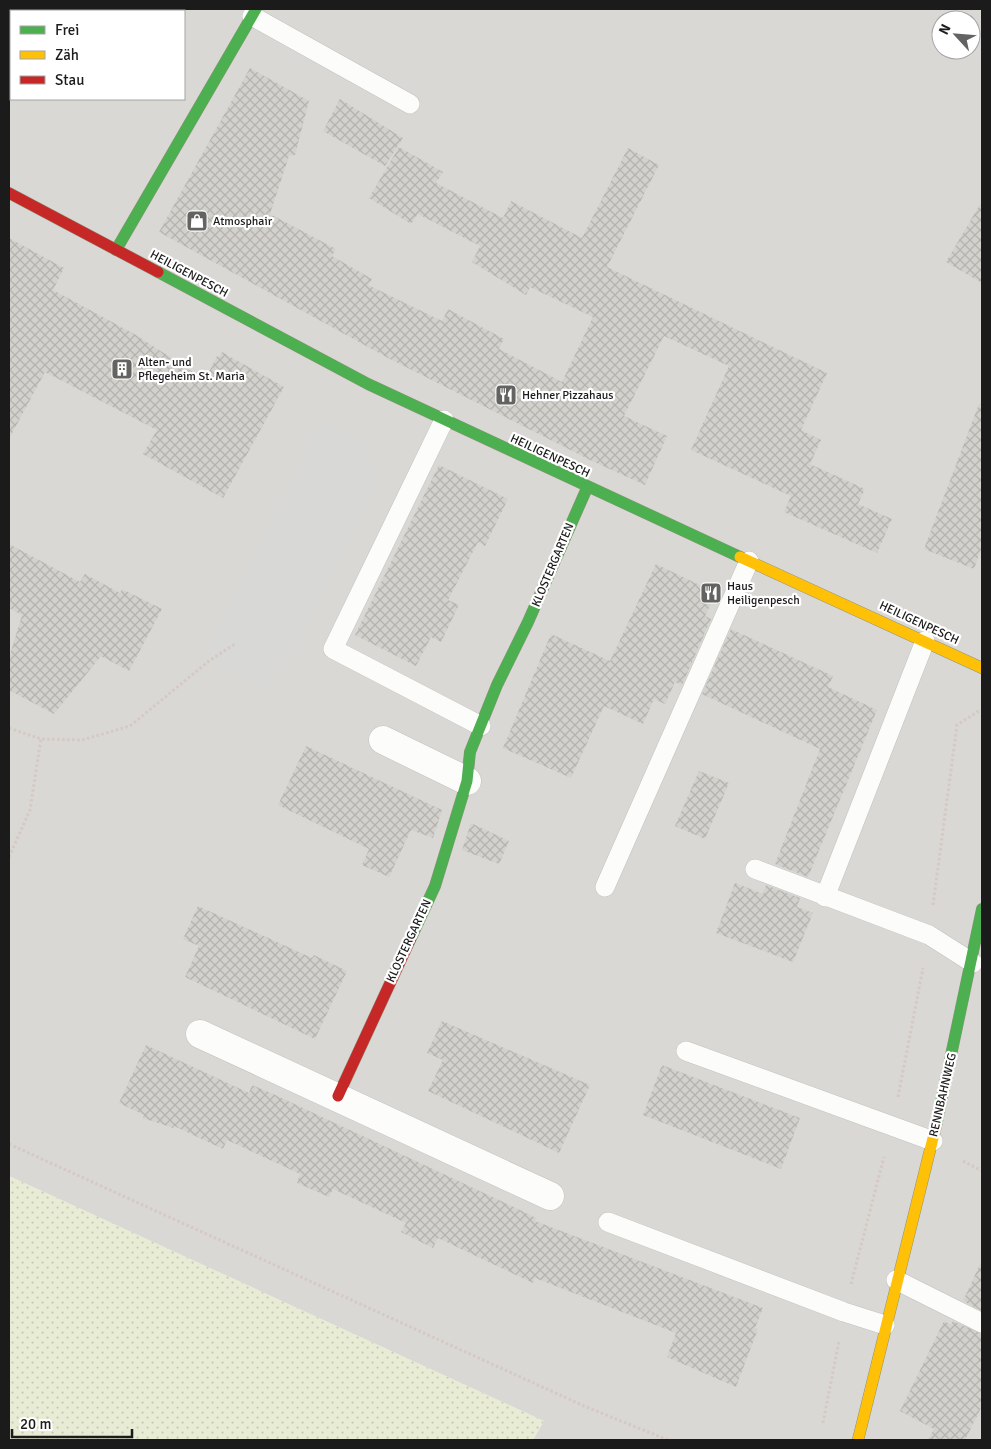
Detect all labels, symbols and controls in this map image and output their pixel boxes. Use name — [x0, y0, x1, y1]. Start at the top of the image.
legend — [10, 10, 185, 100]
north arrow — [931, 10, 981, 60]
text: Frei — [55, 21, 79, 39]
text: N — [935, 21, 955, 38]
text: Zäh — [55, 46, 79, 64]
text: Stau — [55, 71, 84, 89]
shop icon: Atmosphair — [185, 209, 209, 233]
place label: Atmosphair — [213, 214, 273, 229]
street label: HEILIGENPESCH — [147, 247, 231, 301]
place label: Alten- und Pflegeheim St. Maria — [138, 355, 245, 384]
building icon: Alten- und Pflegeheim St. Maria — [110, 357, 134, 381]
restaurant icon: Hehner Pizzahaus — [494, 383, 518, 407]
place label: Hehner Pizzahaus — [522, 388, 614, 403]
street label: HEILIGENPESCH — [508, 431, 592, 481]
street label: KLOSTERGARTEN — [529, 521, 577, 609]
place label: Haus Heiligenpesch — [727, 579, 800, 608]
restaurant icon: Haus Heiligenpesch — [699, 581, 723, 605]
street label: HEILIGENPESCH — [877, 598, 961, 648]
street label: KLOSTERGARTEN — [383, 897, 435, 985]
street label: RENNBAHNWEG — [926, 1052, 960, 1138]
scale bar — [12, 1406, 132, 1438]
text: 20 m — [20, 1415, 51, 1433]

